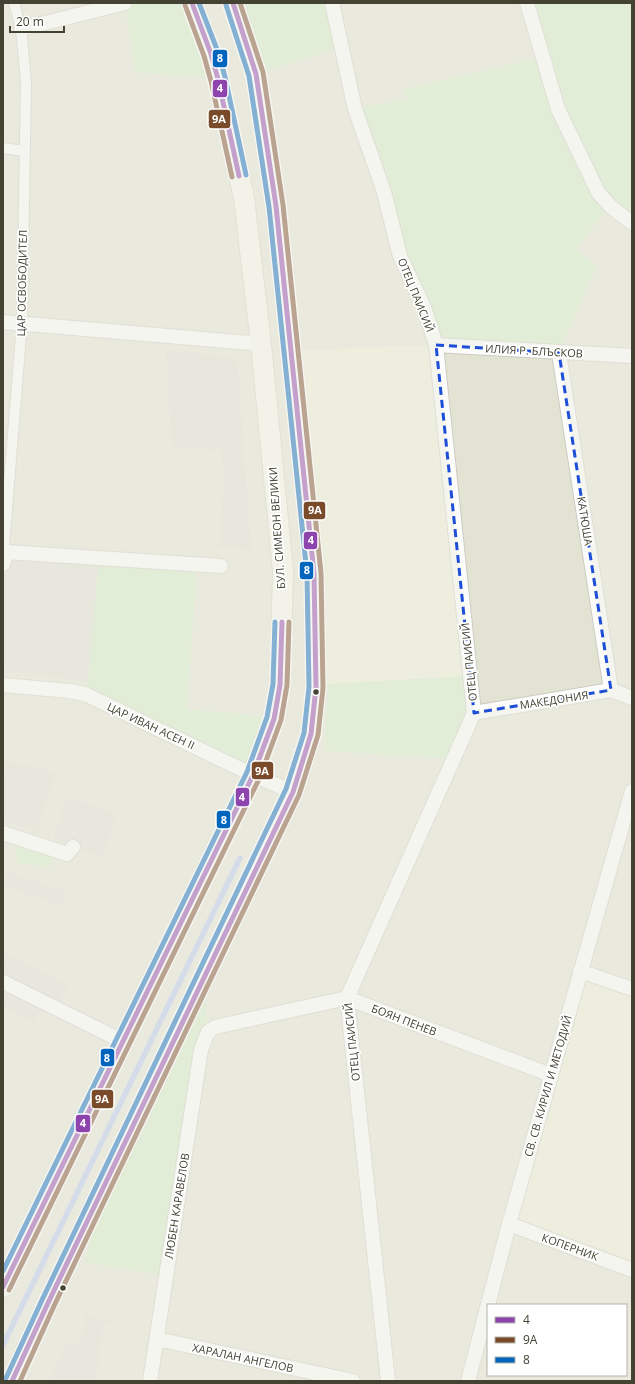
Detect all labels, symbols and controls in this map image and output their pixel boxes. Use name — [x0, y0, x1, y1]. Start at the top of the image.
scale bar — [10, 8, 64, 34]
text: 20 m — [16, 13, 44, 30]
line badge: 8 — [212, 49, 228, 68]
text: 8 — [217, 50, 223, 65]
line badge: 4 — [212, 79, 228, 98]
text: 4 — [217, 80, 224, 95]
line badge: 9А — [208, 109, 231, 129]
text: 9А — [212, 111, 226, 126]
street label: ЦАР ОСВОБОДИТЕЛ — [13, 229, 30, 336]
street label: ОТЕЦ ПАИСИЙ — [395, 256, 438, 334]
street label: ИЛИЯ Р. БЛЪСКОВ — [485, 340, 583, 361]
street label: БУЛ. СИМЕОН ВЕЛИКИ — [265, 467, 288, 590]
street label: КАТЮША — [574, 495, 597, 547]
line badge: 9А — [303, 501, 326, 520]
text: 9А — [308, 502, 322, 517]
line badge: 4 — [303, 531, 318, 550]
text: 4 — [308, 532, 315, 547]
line badge: 8 — [299, 561, 314, 580]
text: 8 — [304, 562, 310, 577]
street label: ОТЕЦ ПАИСИЙ — [457, 622, 480, 702]
unlabelled marker — [311, 687, 321, 697]
street label: МАКЕДОНИЯ — [519, 687, 589, 712]
street label: ЦАР ИВАН АСЕН II — [105, 699, 197, 752]
line badge: 9А — [251, 761, 274, 780]
text: 9А — [255, 763, 269, 778]
line badge: 4 — [235, 787, 250, 807]
text: 4 — [239, 789, 246, 804]
line badge: 8 — [216, 810, 231, 829]
text: 8 — [221, 812, 227, 827]
street label: БОЯН ПЕНЕВ — [369, 1000, 439, 1039]
street label: ОТЕЦ ПАИСИЙ — [340, 1002, 363, 1082]
street label: СВ. СВ. КИРИЛ И МЕТОДИЙ — [520, 1013, 575, 1158]
line badge: 8 — [100, 1048, 115, 1067]
text: 8 — [104, 1050, 110, 1065]
line badge: 9А — [91, 1089, 114, 1109]
text: 9А — [95, 1091, 109, 1106]
line badge: 4 — [75, 1114, 91, 1133]
text: 4 — [80, 1115, 87, 1130]
street label: ЛЮБЕН КАРАВЕЛОВ — [161, 1152, 192, 1260]
street label: КОПЕРНИК — [540, 1229, 601, 1264]
unlabelled marker — [58, 1283, 68, 1293]
legend — [487, 1304, 627, 1376]
text: 4 — [523, 1311, 530, 1328]
text: 9А — [523, 1331, 538, 1348]
street label: ХАРАЛАН АНГЕЛОВ — [191, 1339, 295, 1376]
text: 8 — [523, 1351, 530, 1368]

